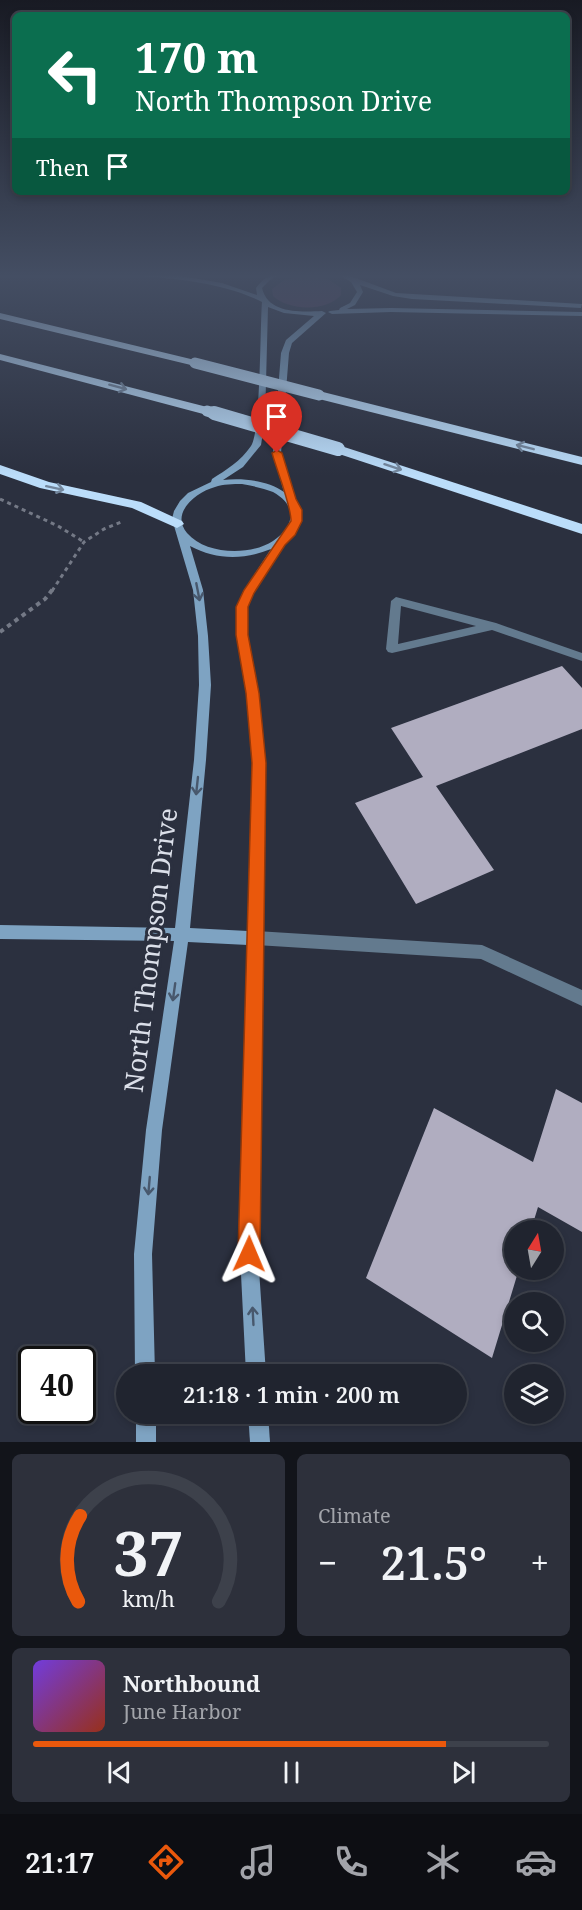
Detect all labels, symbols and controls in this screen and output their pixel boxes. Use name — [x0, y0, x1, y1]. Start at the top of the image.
text: 170 m — [135, 28, 259, 85]
icon: left — [36, 36, 114, 114]
text: North Thompson Drive — [135, 82, 432, 119]
icon: arrive — [101, 150, 134, 183]
text: Then — [36, 152, 89, 182]
one-way arrow — [108, 382, 127, 393]
pin — [251, 391, 302, 453]
icon: arrive — [260, 400, 293, 433]
one-way arrow — [516, 441, 535, 453]
one-way arrow — [383, 463, 402, 474]
one-way arrow — [46, 482, 65, 494]
one-way arrow — [193, 581, 204, 601]
one-way arrow — [191, 776, 202, 795]
street label: North Thompson Drive — [115, 806, 185, 1094]
one-way arrow — [168, 982, 179, 1002]
one-way arrow — [143, 1175, 154, 1195]
north arrow — [504, 1220, 564, 1280]
map controls — [504, 1220, 564, 1424]
position arrow — [217, 1222, 281, 1286]
button: search — [504, 1292, 564, 1352]
one-way arrow — [247, 1306, 258, 1326]
speed limit sign: 40 — [18, 1346, 96, 1424]
button: layers — [504, 1364, 564, 1424]
text: 21:18 · 1 min · 200 m — [183, 1379, 400, 1409]
text: Climate — [318, 1502, 391, 1529]
text: 37 — [113, 1509, 184, 1594]
text: 21.5° — [381, 1532, 487, 1593]
text: − — [318, 1540, 337, 1585]
text: + — [531, 1540, 549, 1585]
text: km/h — [122, 1584, 175, 1613]
text: Northbound — [123, 1668, 260, 1698]
text: June Harbor — [123, 1698, 241, 1725]
icon: previous — [103, 1756, 136, 1789]
icon: pause — [275, 1756, 308, 1789]
icon: next — [447, 1756, 480, 1789]
icon: directions — [145, 1841, 187, 1883]
icon: music — [237, 1841, 279, 1883]
icon: phone — [330, 1841, 372, 1883]
icon: climate — [422, 1841, 464, 1883]
icon: car — [515, 1841, 557, 1883]
text: 21:17 — [25, 1844, 94, 1881]

